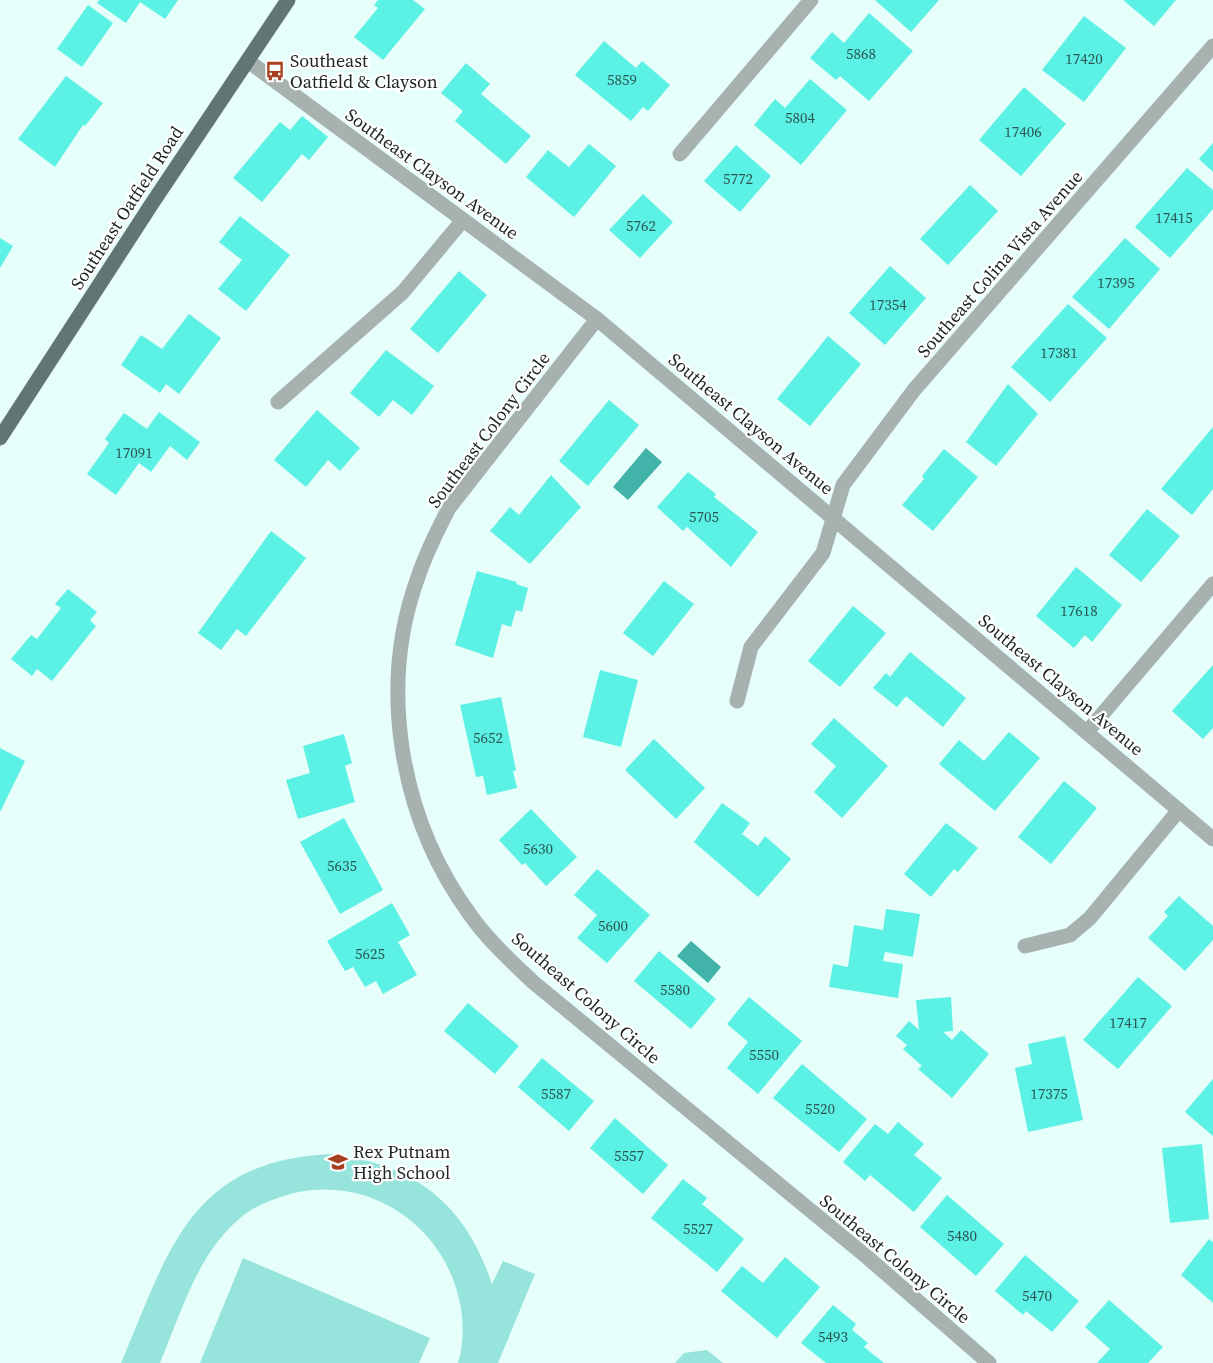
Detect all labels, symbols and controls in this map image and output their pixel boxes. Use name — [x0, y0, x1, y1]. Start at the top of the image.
house number: 5868 — [846, 43, 876, 64]
place label: Southeast Oatfield & Clayson — [290, 48, 438, 94]
house number: 17420 — [1065, 48, 1103, 69]
bus stop icon: Southeast Oatfield & Clayson — [264, 60, 286, 82]
house number: 5859 — [607, 69, 637, 90]
street label: Southeast Clayson Avenue — [341, 102, 524, 245]
house number: 5804 — [785, 107, 815, 128]
street label: Southeast Oatfield Road — [64, 121, 189, 294]
house number: 17406 — [1004, 121, 1042, 142]
street label: Southeast Colina Vista Avenue — [911, 165, 1088, 363]
house number: 5772 — [723, 168, 753, 189]
house number: 17415 — [1155, 207, 1193, 228]
house number: 5762 — [626, 215, 656, 236]
house number: 17395 — [1097, 272, 1135, 293]
house number: 17354 — [869, 294, 907, 315]
house number: 17381 — [1040, 342, 1078, 363]
street label: Southeast Colony Circle — [422, 347, 556, 513]
street label: Southeast Clayson Avenue — [663, 347, 839, 500]
house number: 17091 — [115, 442, 153, 463]
house number: 5705 — [689, 506, 719, 527]
house number: 17618 — [1060, 600, 1098, 621]
street label: Southeast Clayson Avenue — [973, 608, 1149, 761]
house number: 5652 — [473, 727, 503, 748]
house number: 5630 — [523, 838, 553, 859]
house number: 5635 — [327, 855, 357, 876]
house number: 5600 — [598, 915, 628, 936]
street label: Southeast Colony Circle — [507, 926, 666, 1069]
house number: 5625 — [355, 943, 385, 964]
house number: 5580 — [660, 979, 690, 1000]
house number: 17417 — [1109, 1012, 1147, 1033]
house number: 5550 — [749, 1044, 779, 1065]
house number: 5587 — [541, 1083, 571, 1104]
house number: 17375 — [1030, 1083, 1068, 1104]
house number: 5520 — [805, 1098, 835, 1119]
place label: Rex Putnam High School — [353, 1139, 451, 1185]
house number: 5557 — [614, 1145, 644, 1166]
school or university icon: Rex Putnam High School — [327, 1151, 349, 1173]
street label: Southeast Colony Circle — [815, 1188, 976, 1329]
house number: 5527 — [683, 1218, 713, 1239]
house number: 5480 — [947, 1225, 977, 1246]
house number: 5470 — [1022, 1285, 1052, 1306]
house number: 5493 — [818, 1326, 848, 1347]

